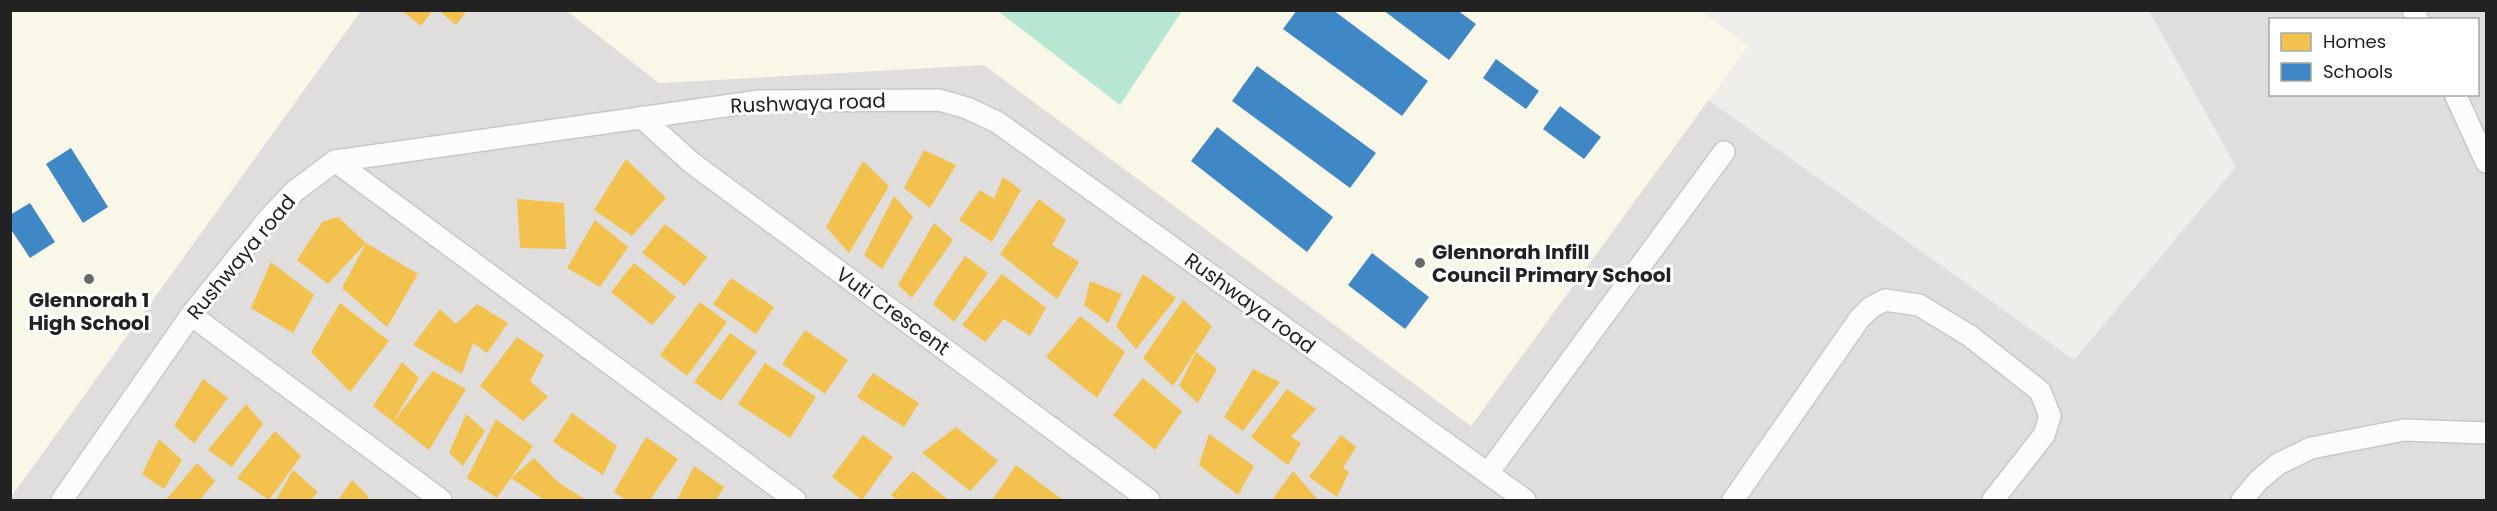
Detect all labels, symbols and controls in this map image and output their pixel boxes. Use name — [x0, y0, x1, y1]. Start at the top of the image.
legend — [2269, 18, 2479, 96]
text: Homes — [2323, 29, 2386, 54]
text: Schools — [2323, 59, 2393, 84]
street label: Rushwaya road — [730, 86, 886, 120]
street label: Rushwaya road — [180, 188, 302, 326]
place label: Glennorah Infill Council Primary School — [1432, 238, 1671, 289]
street label: Rushwaya road — [1179, 246, 1321, 360]
marker: Glennorah Infill Council Primary School — [1413, 256, 1427, 270]
street label: Vuti Crescent — [830, 260, 956, 362]
marker: Glennorah 1 High School — [82, 272, 96, 286]
place label: Glennorah 1 High School — [28, 286, 150, 337]

